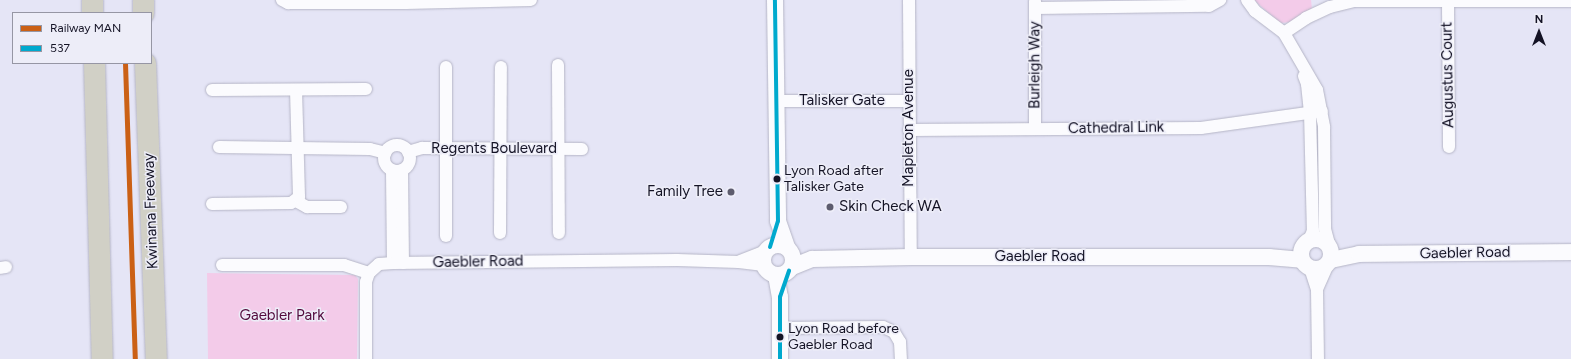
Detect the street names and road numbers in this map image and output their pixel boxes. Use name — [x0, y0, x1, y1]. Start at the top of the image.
street label: Burleigh Way — [1026, 21, 1044, 109]
street label: Augustus Court — [1438, 22, 1458, 128]
street label: Mapleton Avenue — [900, 69, 918, 187]
street label: Talisker Gate — [799, 92, 885, 110]
street label: Cathedral Link — [1068, 118, 1164, 138]
street label: Regents Boulevard — [431, 140, 557, 158]
street label: Kwinana Freeway — [140, 153, 162, 269]
street label: Gaebler Road — [1419, 243, 1511, 263]
street label: Gaebler Road — [995, 248, 1085, 266]
street label: Gaebler Road — [432, 252, 524, 272]

